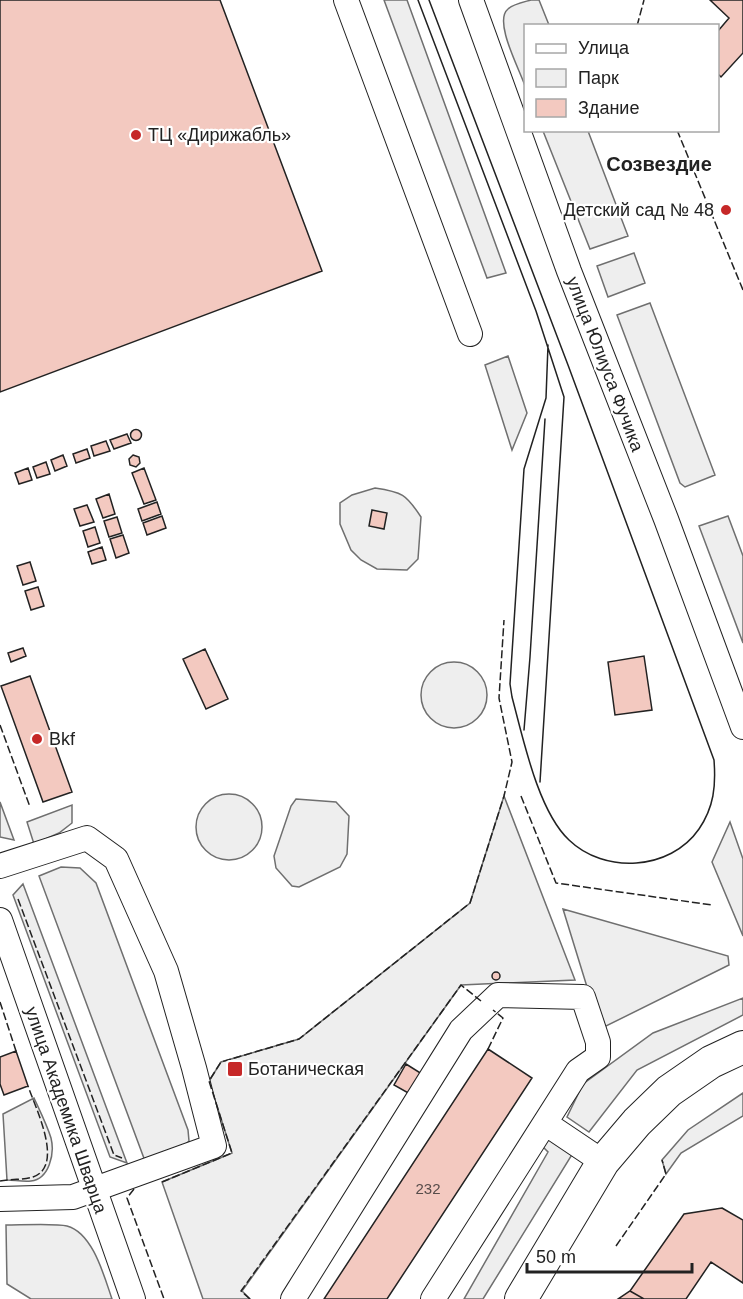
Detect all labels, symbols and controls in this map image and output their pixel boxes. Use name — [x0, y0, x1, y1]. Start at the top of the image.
legend — [524, 24, 719, 132]
text: Улица — [578, 38, 630, 58]
text: Парк — [578, 68, 619, 88]
text: Здание — [578, 98, 639, 118]
place label: ТЦ «Дирижабль» — [148, 125, 291, 145]
marker: ТЦ «Дирижабль» — [129, 128, 143, 142]
district label: Созвездие — [606, 153, 712, 175]
place label: Детский сад № 48 — [564, 200, 714, 220]
marker: Детский сад № 48 — [719, 203, 733, 217]
street label: улица Юлиуса Фучика — [562, 274, 648, 455]
place label: Bkf — [49, 729, 76, 749]
marker: Bkf — [30, 732, 44, 746]
street label: улица Академика Шварца — [21, 1004, 111, 1217]
place label: Ботаническая — [248, 1059, 364, 1079]
marker: Ботаническая — [226, 1060, 244, 1078]
house number: 232 — [415, 1180, 441, 1197]
scale bar — [527, 1236, 692, 1274]
text: 50 m — [536, 1247, 576, 1267]

